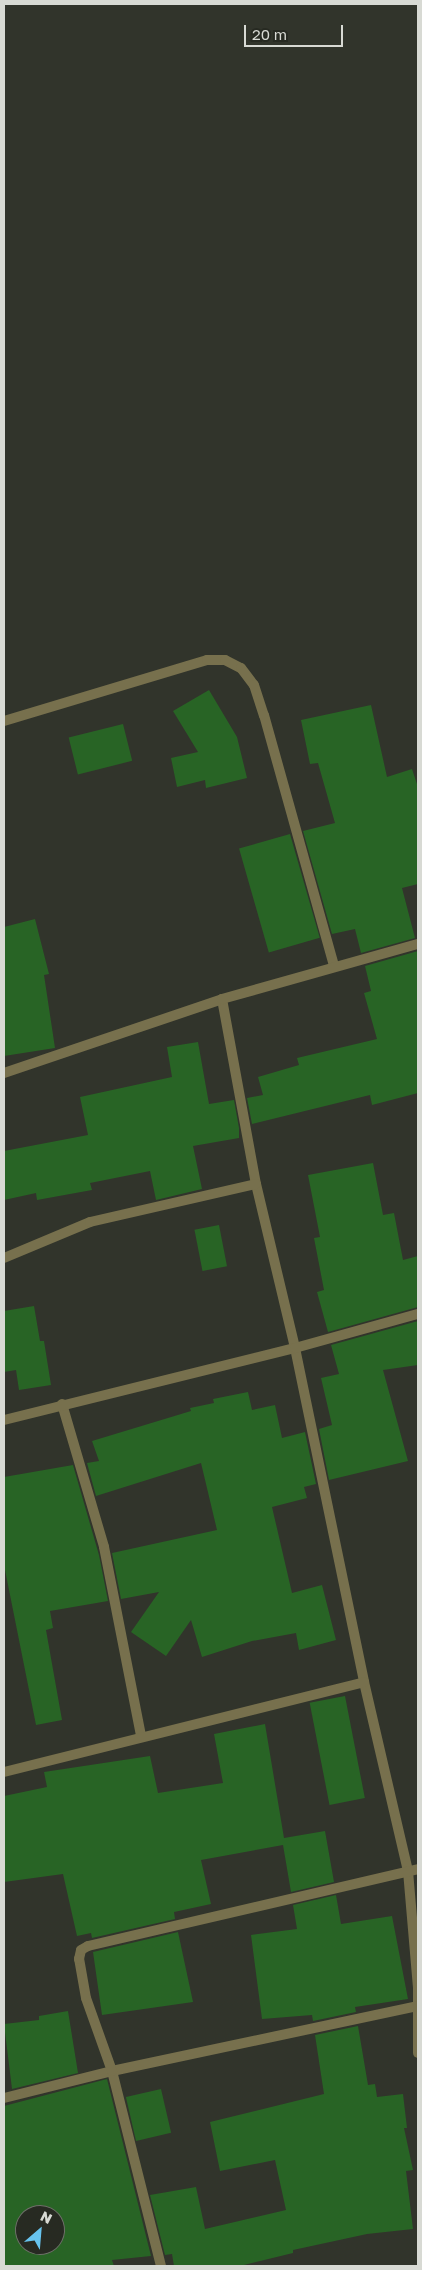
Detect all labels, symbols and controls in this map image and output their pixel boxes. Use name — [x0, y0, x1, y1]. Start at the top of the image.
scale bar — [247, 15, 346, 47]
text: 20 m — [252, 25, 287, 43]
north arrow — [15, 2205, 65, 2255]
text: N — [38, 2207, 55, 2227]

